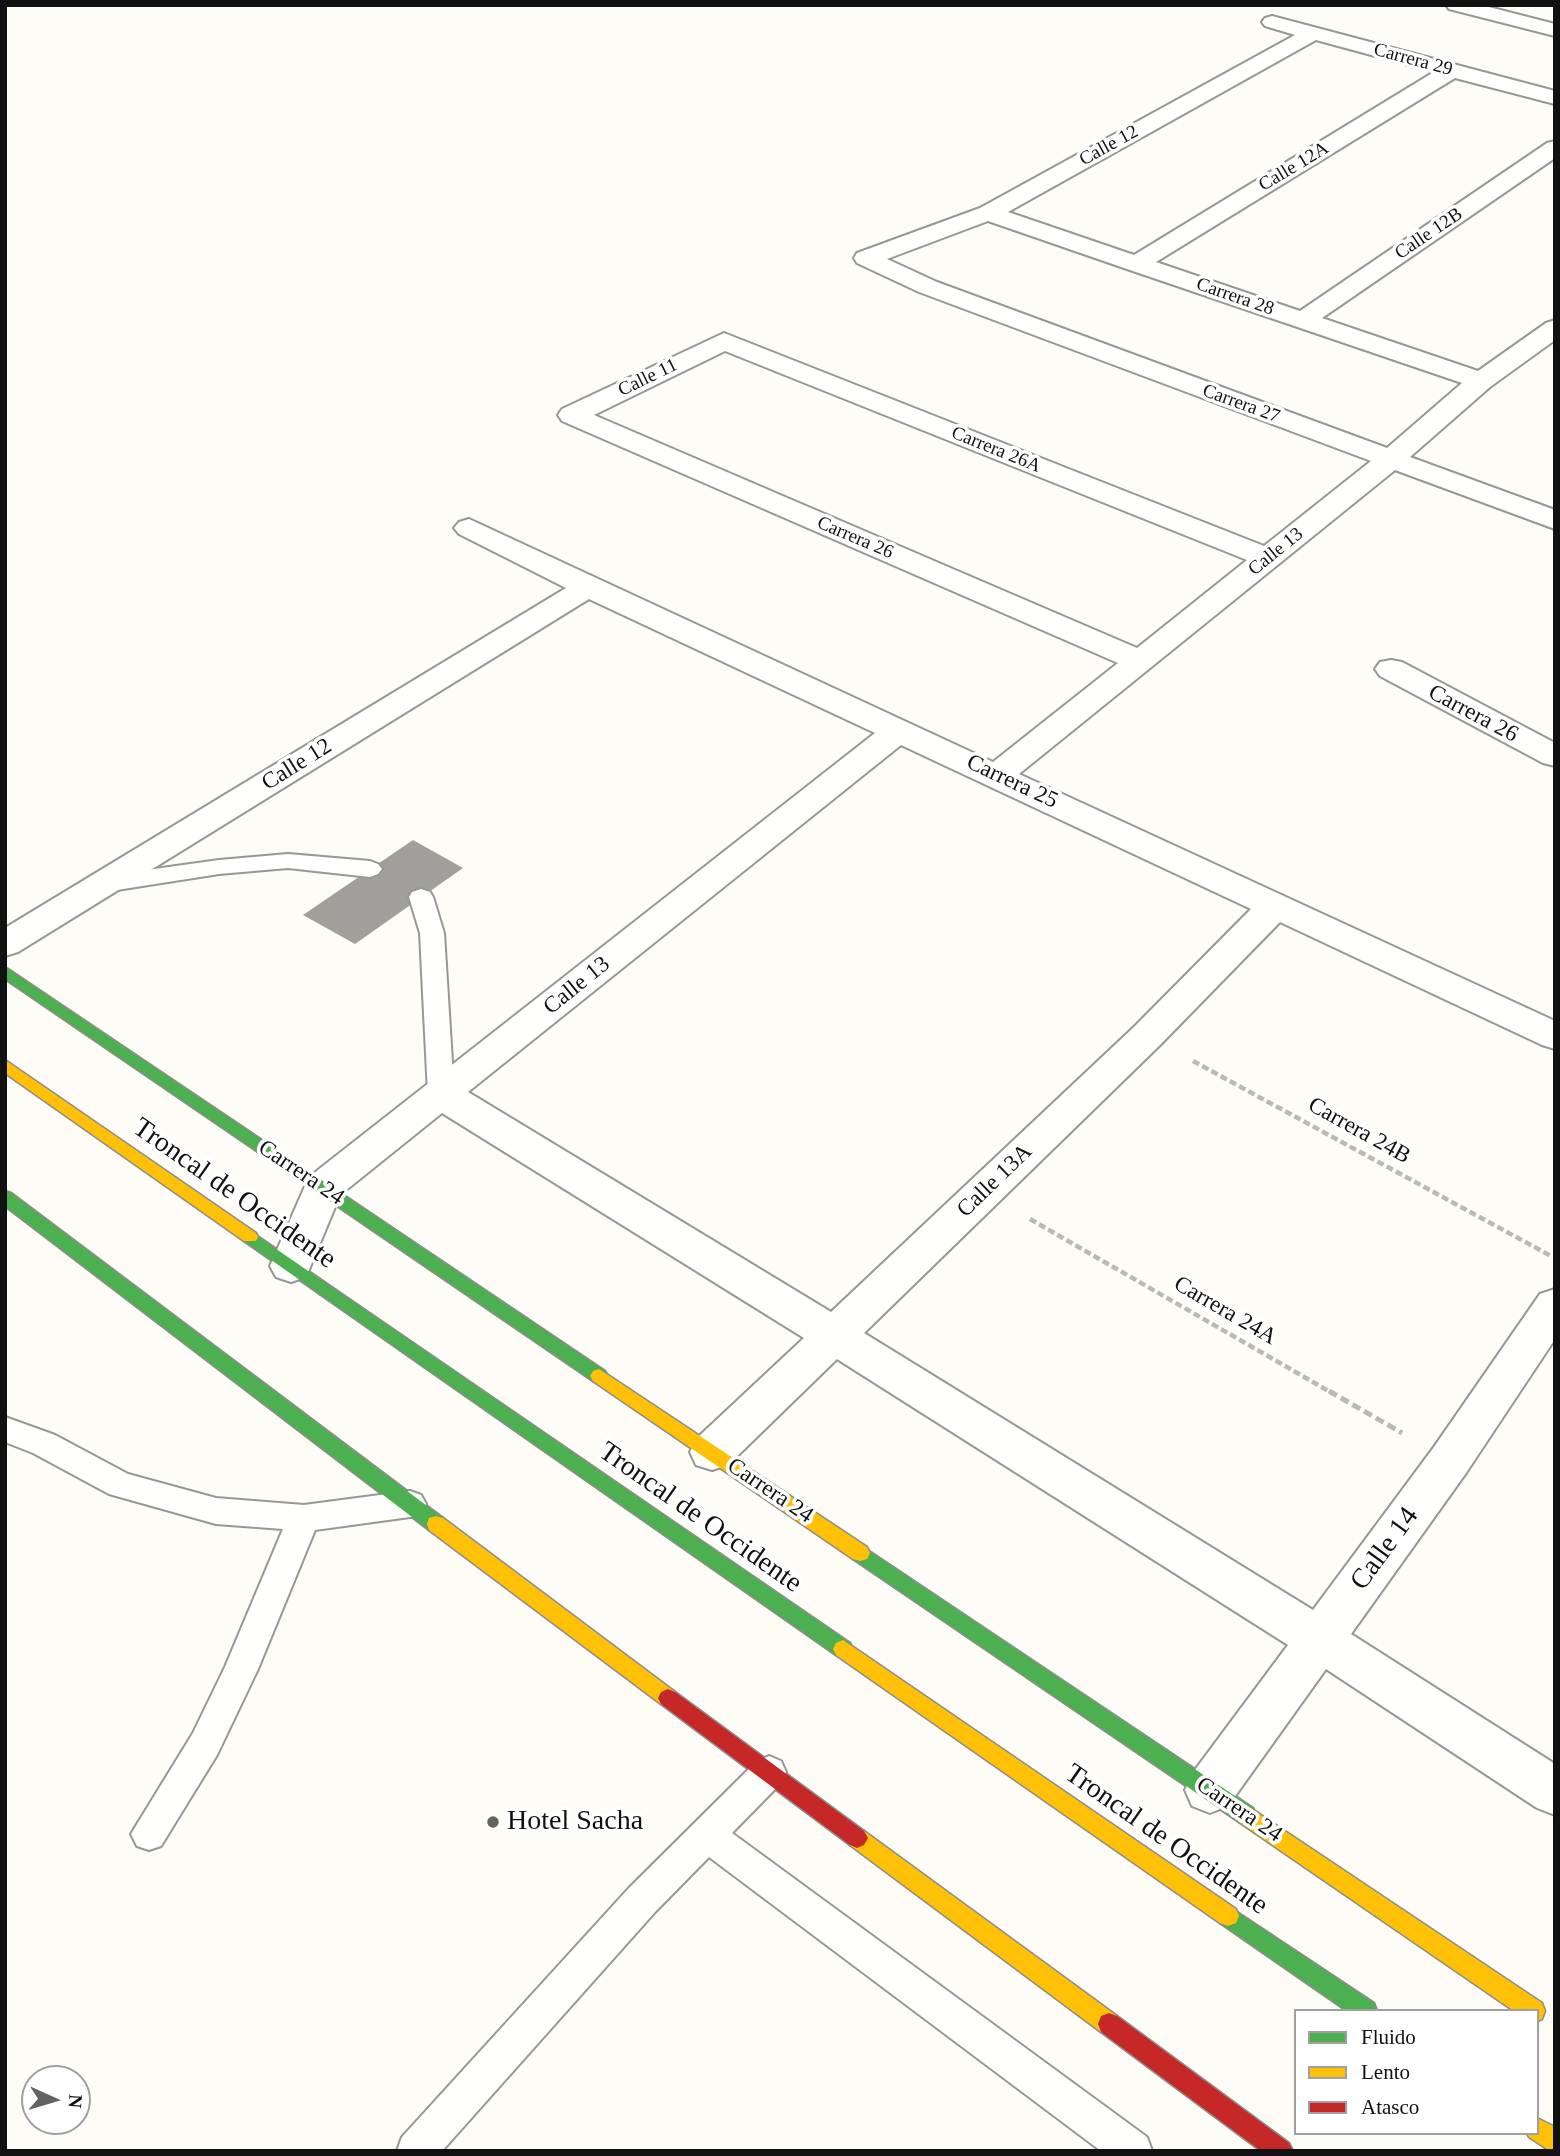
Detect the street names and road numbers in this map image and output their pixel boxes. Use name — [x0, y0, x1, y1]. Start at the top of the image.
street label: Carrera 29 — [1371, 39, 1455, 81]
street label: Calle 12 — [1076, 121, 1142, 171]
street label: Calle 12A — [1255, 137, 1333, 197]
street label: Calle 12B — [1391, 203, 1467, 265]
street label: Carrera 28 — [1193, 273, 1277, 321]
street label: Calle 11 — [615, 354, 681, 402]
street label: Carrera 27 — [1199, 379, 1283, 429]
street label: Carrera 26A — [948, 422, 1044, 478]
street label: Carrera 26 — [813, 512, 897, 564]
street label: Calle 13 — [1244, 523, 1308, 581]
street label: Carrera 26 — [1423, 679, 1523, 749]
street label: Calle 12 — [257, 733, 337, 797]
street label: Carrera 25 — [962, 749, 1062, 815]
street label: Calle 13 — [538, 951, 616, 1021]
street label: Carrera 24B — [1303, 1092, 1415, 1170]
street label: Troncal de Occidente — [126, 1111, 342, 1277]
street label: Carrera 24 — [253, 1134, 349, 1212]
street label: Calle 13A — [952, 1138, 1038, 1224]
street label: Carrera 24A — [1169, 1270, 1281, 1352]
street label: Troncal de Occidente — [592, 1435, 808, 1601]
street label: Carrera 24 — [722, 1452, 818, 1530]
street label: Calle 14 — [1344, 1501, 1426, 1597]
street label: Troncal de Occidente — [1058, 1757, 1274, 1923]
street label: Carrera 24 — [1191, 1771, 1287, 1849]

